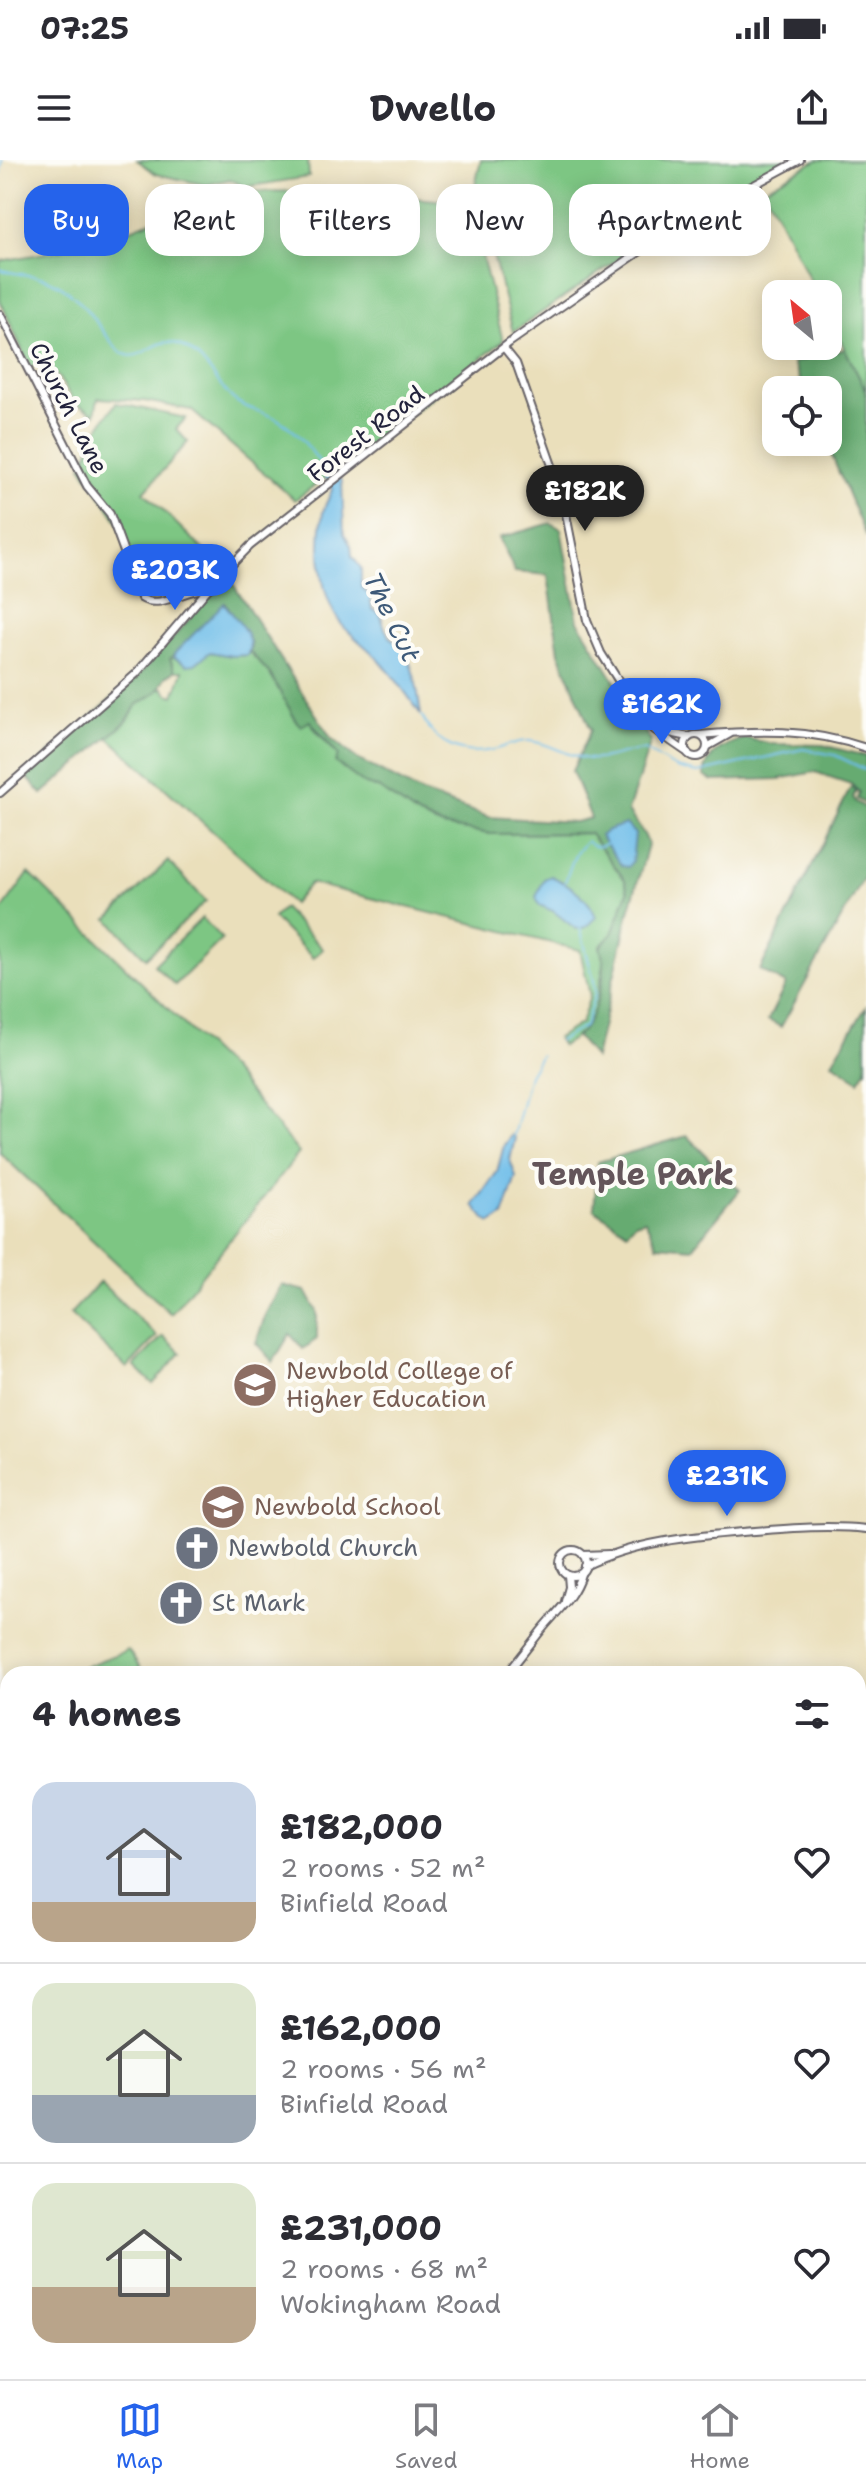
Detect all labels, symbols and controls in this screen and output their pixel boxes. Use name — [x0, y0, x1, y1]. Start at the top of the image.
text: 07:25 — [40, 8, 129, 49]
text: Dwello — [369, 84, 497, 133]
icon: menu — [32, 86, 76, 130]
icon: share — [790, 86, 834, 130]
chip: Buy — [24, 184, 129, 256]
chip: Rent — [145, 184, 264, 256]
chip: Filters — [280, 184, 420, 256]
chip: New — [436, 184, 553, 256]
chip: Apartment — [569, 184, 771, 256]
north arrow — [762, 280, 842, 360]
map controls — [762, 280, 842, 456]
street label: Church Lane — [22, 337, 116, 479]
button: locate — [762, 376, 842, 456]
street label: Forest Road — [301, 378, 431, 490]
pin: £182K — [529, 465, 641, 533]
text: £182K — [544, 473, 626, 508]
pin: £203K — [119, 544, 231, 612]
text: £203K — [131, 552, 219, 587]
water label: The Cut — [356, 566, 430, 668]
pin: £162K — [606, 678, 718, 746]
text: £162K — [622, 686, 702, 721]
district label: Temple Park — [532, 1152, 734, 1195]
place label: Newbold College of Higher Education — [286, 1355, 514, 1415]
school or university icon: Newbold College of Higher Education — [231, 1361, 279, 1409]
pin: £231K — [671, 1450, 783, 1518]
text: £231K — [686, 1458, 768, 1493]
school or university icon: Newbold School — [199, 1483, 247, 1531]
place label: Newbold School — [254, 1491, 441, 1523]
church icon: Newbold Church — [173, 1524, 221, 1572]
place label: Newbold Church — [228, 1532, 418, 1564]
church icon: St Mark — [157, 1579, 205, 1627]
place label: St Mark — [212, 1587, 306, 1619]
text: 4 homes — [32, 1691, 181, 1737]
icon: filters — [790, 1692, 834, 1736]
text: £182,000 — [280, 1804, 443, 1850]
icon: home — [96, 1814, 192, 1910]
icon: heart — [790, 1840, 834, 1884]
text: 2 rooms · 52 m² — [280, 1850, 486, 1885]
text: Binfield Road — [280, 1885, 448, 1920]
text: £162,000 — [280, 2005, 442, 2051]
icon: home — [96, 2015, 192, 2111]
icon: heart — [790, 2041, 834, 2085]
text: 2 rooms · 56 m² — [280, 2051, 487, 2086]
text: Binfield Road — [280, 2086, 448, 2121]
text: £231,000 — [280, 2205, 442, 2251]
icon: home — [96, 2215, 192, 2311]
icon: heart — [790, 2241, 834, 2285]
text: 2 rooms · 68 m² — [280, 2251, 488, 2286]
text: Wokingham Road — [280, 2286, 501, 2321]
tab: Map — [116, 2398, 163, 2475]
tab: Saved — [395, 2398, 458, 2475]
tab: Home — [690, 2398, 750, 2475]

